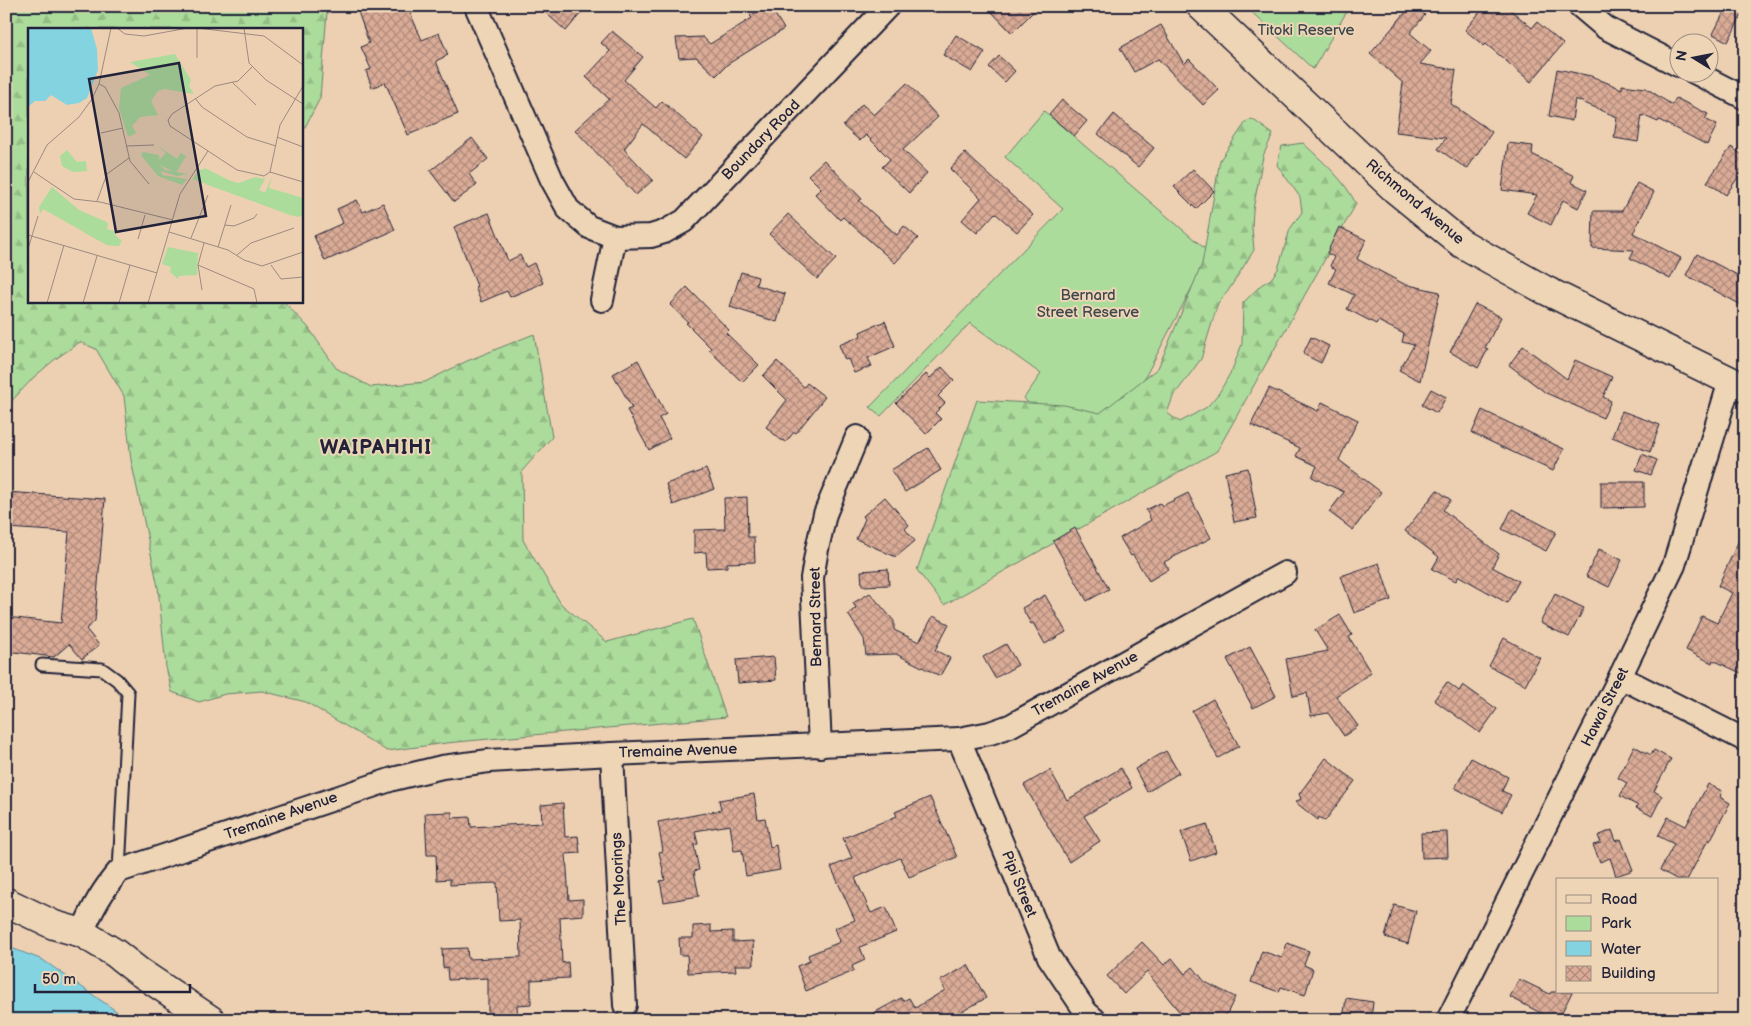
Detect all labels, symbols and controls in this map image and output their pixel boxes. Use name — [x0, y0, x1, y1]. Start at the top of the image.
park label: Titoki Reserve — [1258, 21, 1354, 40]
inset map — [28, 28, 302, 302]
north arrow — [1668, 32, 1718, 82]
text: N — [1672, 49, 1691, 62]
street label: Boundary Road — [718, 96, 804, 184]
street label: Richmond Avenue — [1362, 155, 1468, 249]
park label: Bernard Street Reserve — [1037, 286, 1139, 322]
district label: WAIPAHIHI — [320, 436, 432, 460]
street label: Bernard Street — [806, 566, 826, 667]
street label: Tremaine Avenue — [1029, 647, 1141, 721]
street label: Hawai Street — [1577, 664, 1633, 750]
street label: Tremaine Avenue — [618, 739, 738, 763]
street label: Tremaine Avenue — [222, 788, 340, 844]
street label: The Moorings — [607, 831, 631, 926]
street label: Pipi Street — [997, 848, 1041, 920]
legend — [1556, 878, 1718, 994]
text: Road — [1601, 890, 1637, 909]
text: Park — [1601, 914, 1632, 933]
text: Water — [1601, 940, 1641, 959]
scale bar — [35, 961, 190, 993]
text: Building — [1601, 964, 1656, 983]
text: 50 m — [42, 970, 76, 989]

